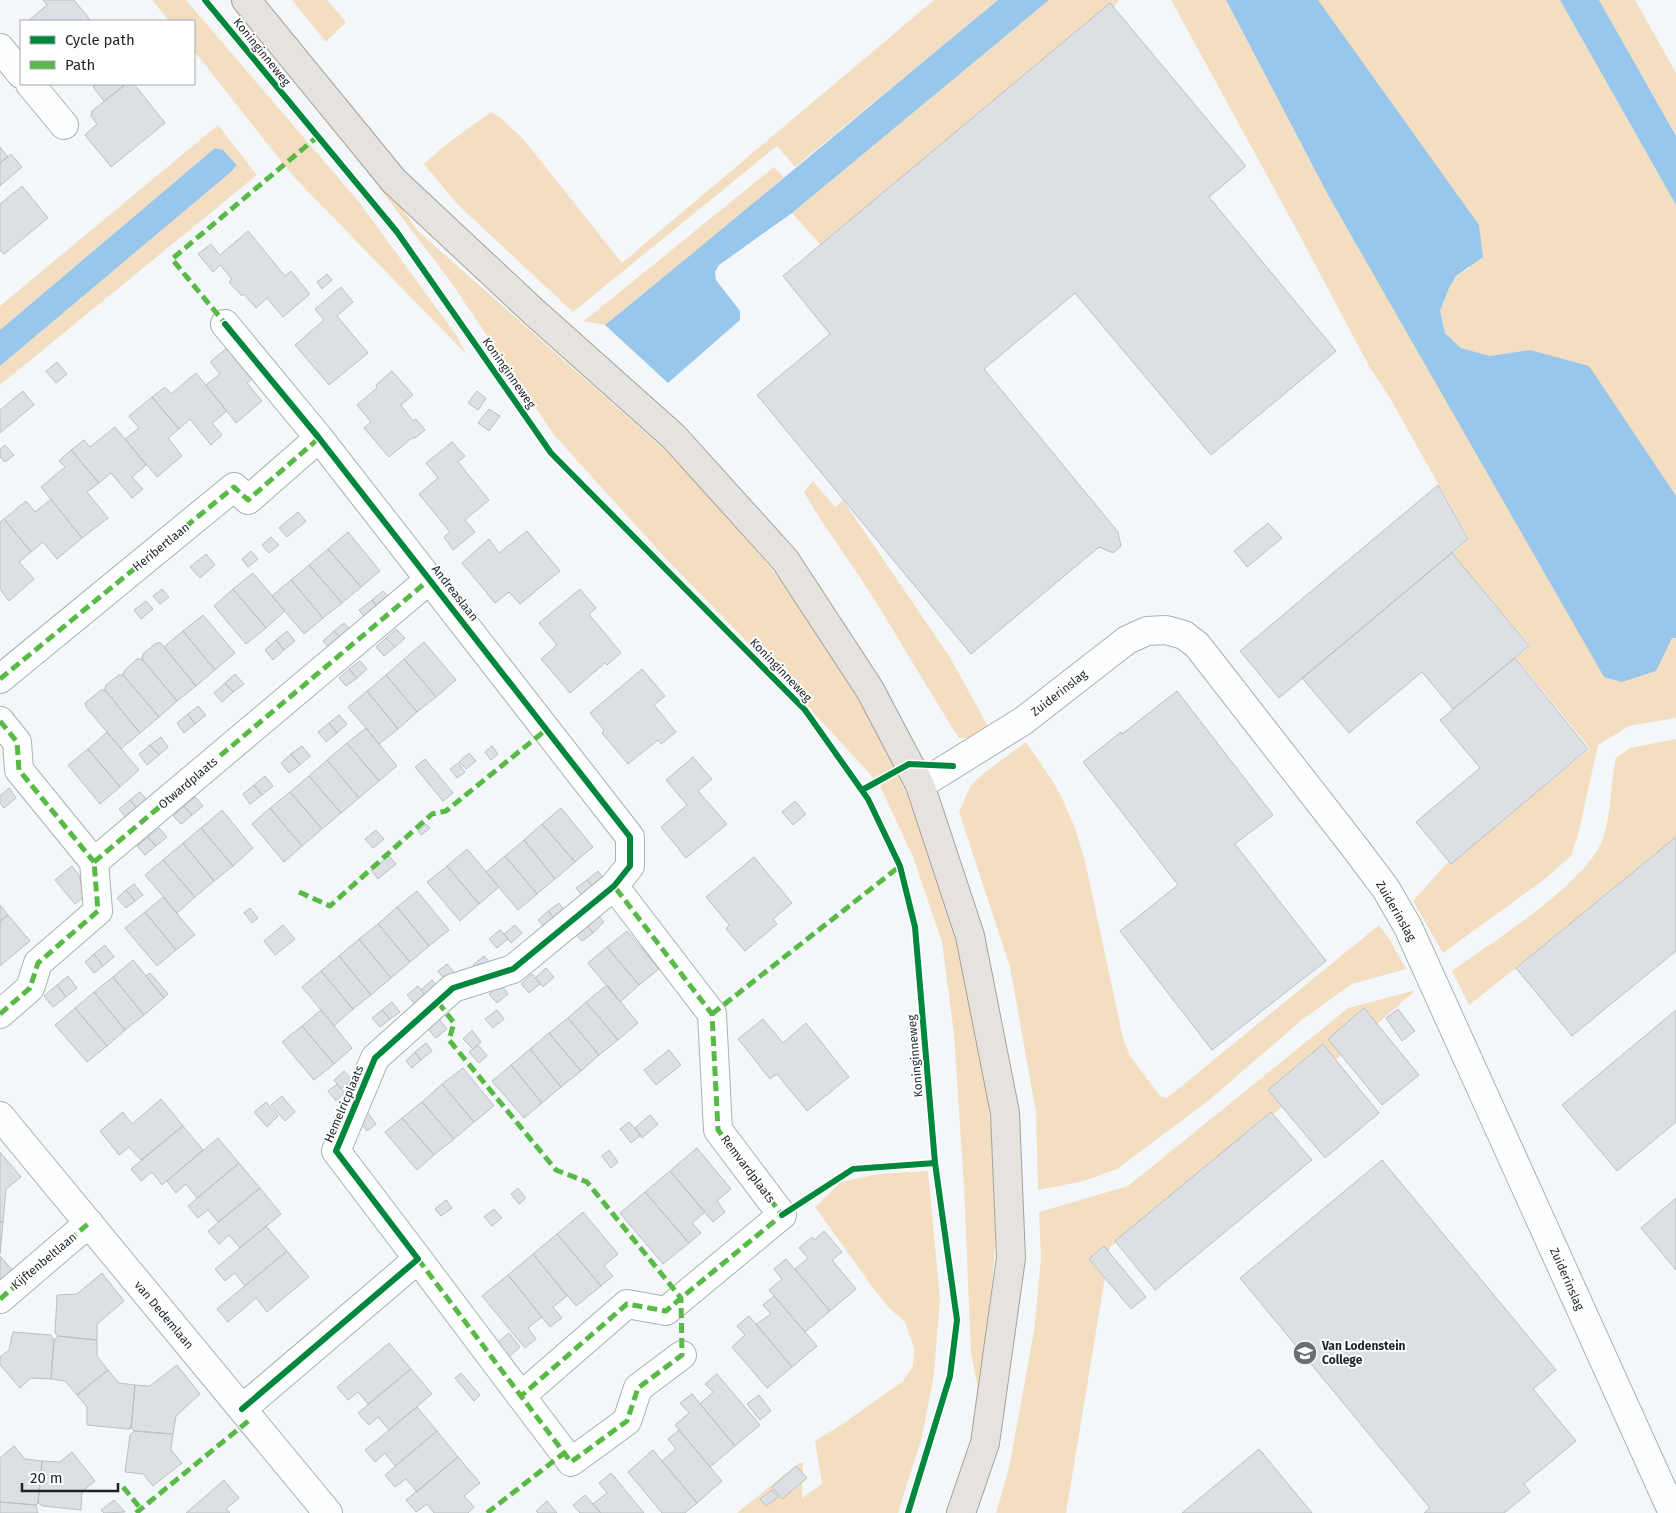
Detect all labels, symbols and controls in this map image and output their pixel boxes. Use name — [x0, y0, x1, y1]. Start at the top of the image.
street label: Koninginneweg — [230, 15, 294, 89]
legend — [20, 20, 195, 85]
text: Cycle path — [65, 31, 135, 49]
text: Path — [65, 56, 95, 74]
street label: Koninginneweg — [479, 335, 539, 412]
street label: Heribertlaan — [130, 520, 192, 574]
street label: Andreaslaan — [429, 562, 481, 624]
street label: Koninginneweg — [747, 635, 815, 705]
street label: Zuiderinslag — [1028, 666, 1090, 719]
street label: Otwardplaats — [156, 754, 221, 812]
street label: Zuiderinslag — [1373, 879, 1419, 944]
street label: Koninginneweg — [904, 1013, 926, 1098]
street label: Hemelricplaats — [321, 1063, 367, 1145]
street label: Remvardplaats — [718, 1132, 778, 1206]
street label: Kijftenbeltlaan — [9, 1230, 79, 1292]
street label: Zuiderinslag — [1547, 1246, 1587, 1313]
street label: van Dedemlaan — [132, 1278, 196, 1352]
place label: Van Lodenstein College — [1321, 1339, 1406, 1367]
school or university icon: Van Lodenstein College — [1292, 1340, 1318, 1366]
scale bar — [22, 1460, 119, 1492]
text: 20 m — [30, 1469, 63, 1487]

